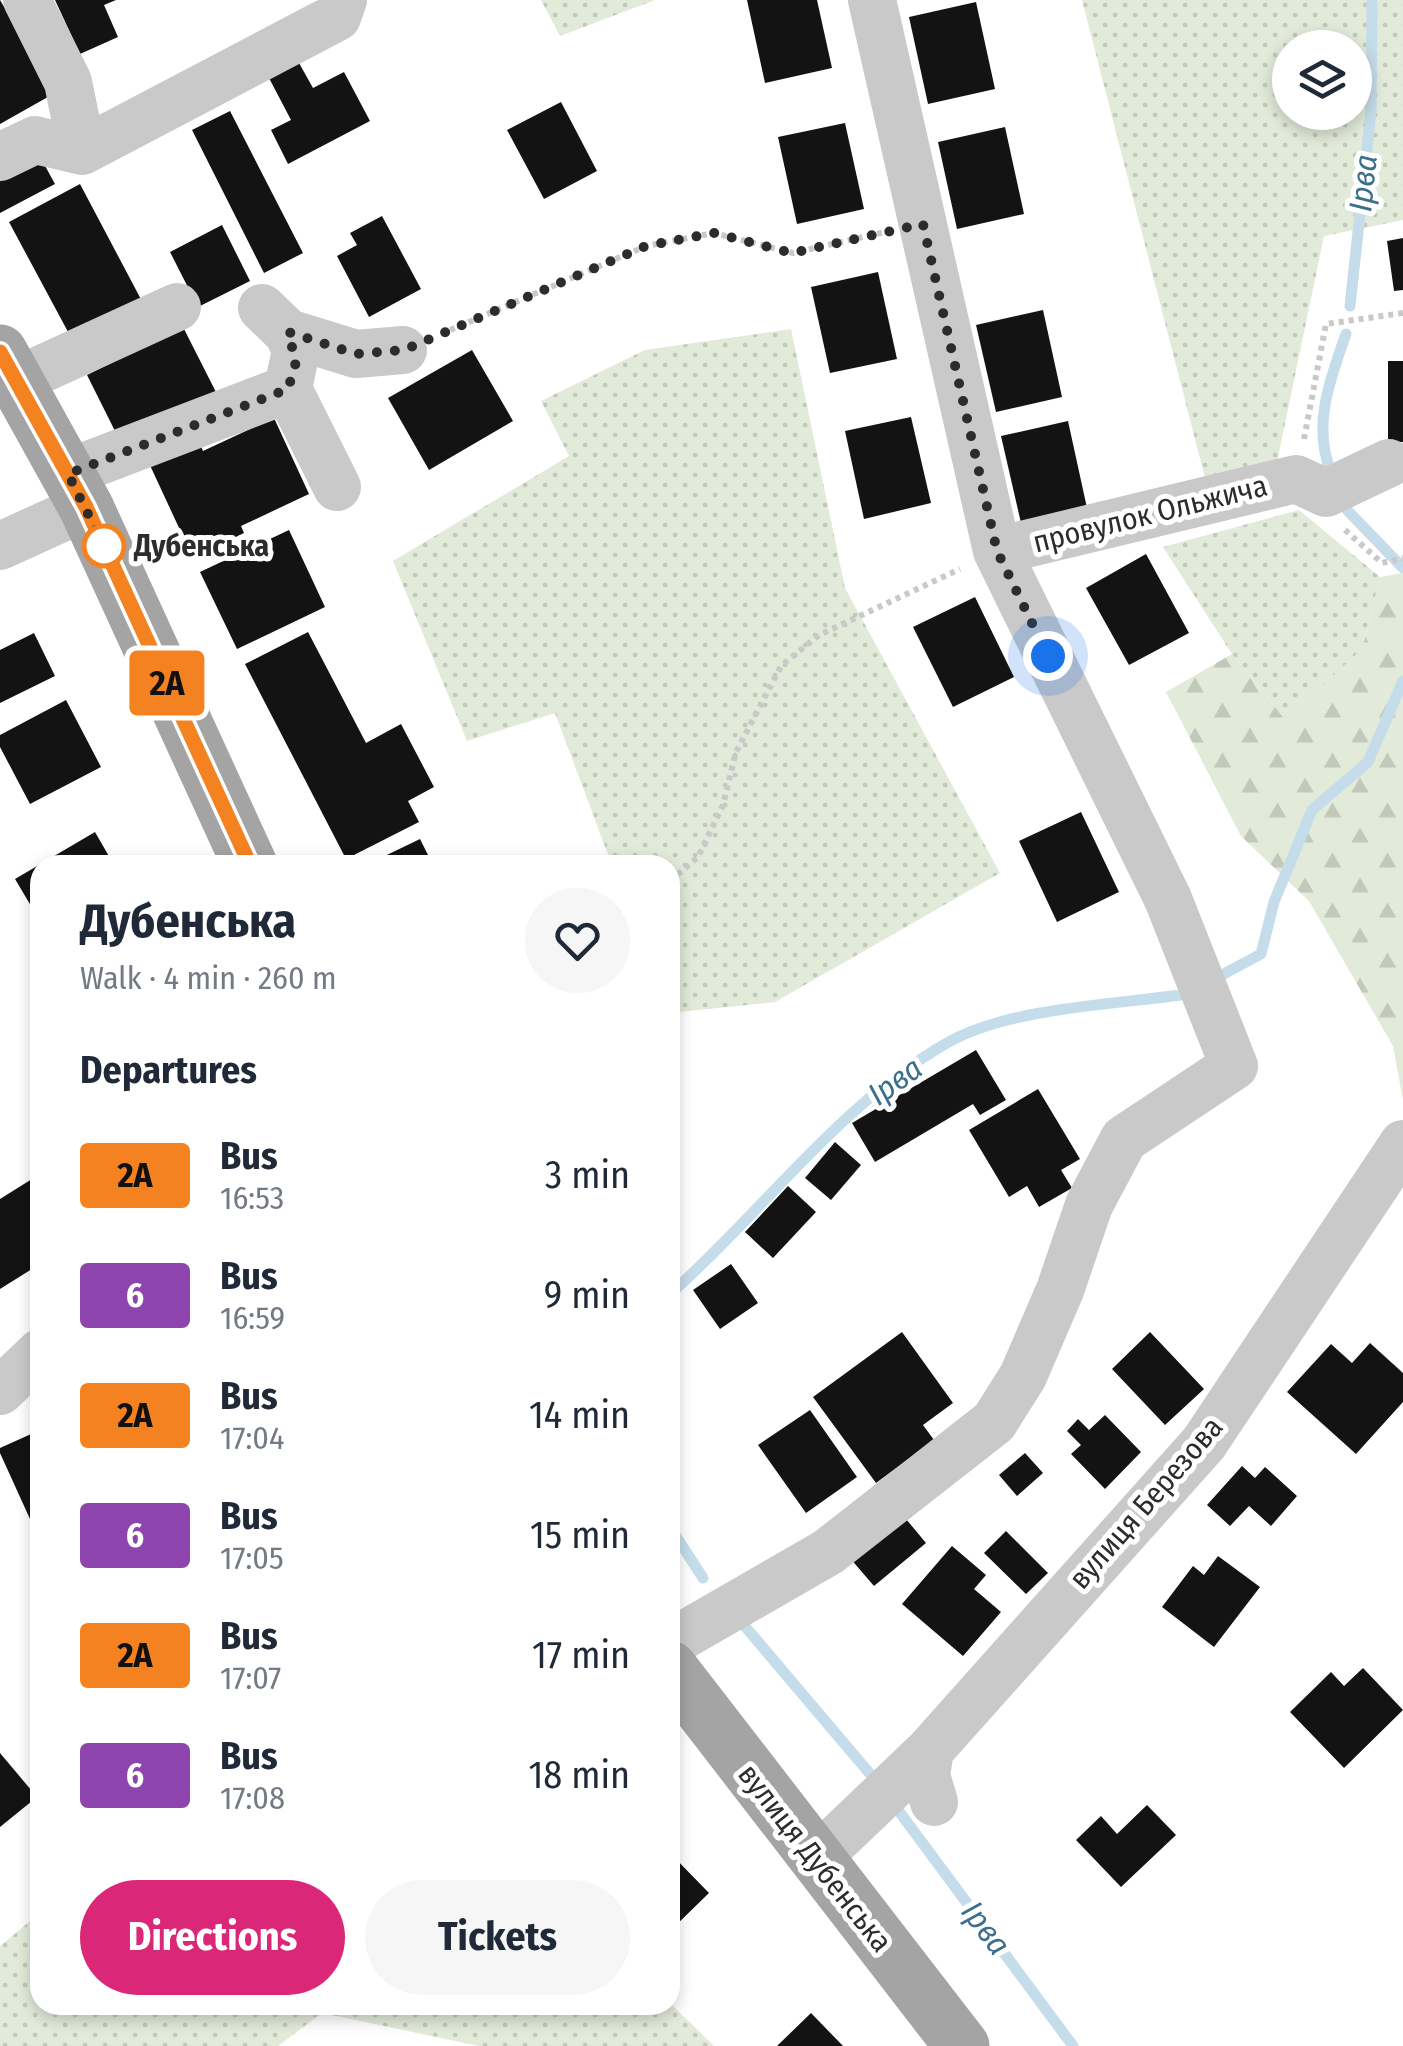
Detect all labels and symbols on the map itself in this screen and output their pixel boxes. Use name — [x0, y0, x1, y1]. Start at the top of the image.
water label: Ірва — [1341, 153, 1385, 213]
street label: провулок Ольжича — [1029, 467, 1271, 561]
marker: Дубенська — [83, 525, 125, 567]
place label: Дубенська — [133, 528, 269, 564]
your location — [1023, 631, 1073, 681]
line badge: 2A — [122, 650, 212, 716]
water label: Ірва — [861, 1049, 929, 1113]
street label: вулиця Березова — [1062, 1410, 1230, 1596]
street label: вулиця Дубенська — [731, 1757, 899, 1959]
water label: Ірва — [954, 1894, 1018, 1962]

